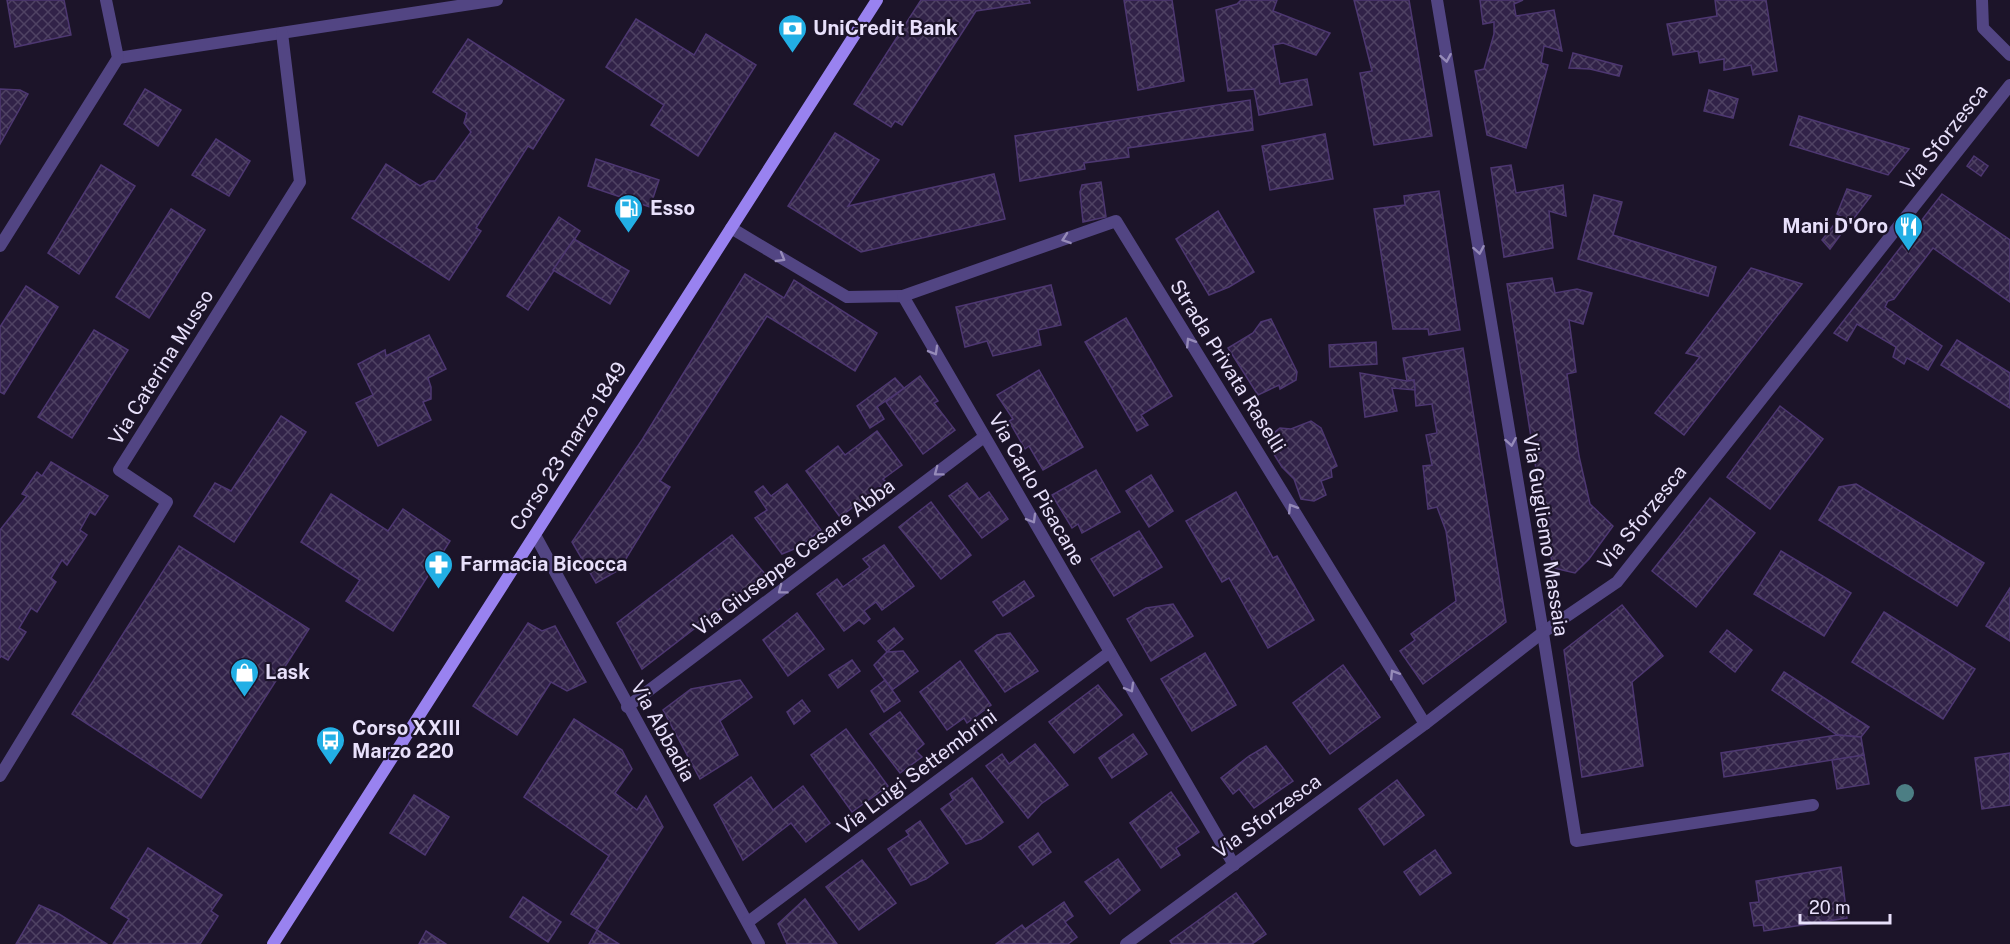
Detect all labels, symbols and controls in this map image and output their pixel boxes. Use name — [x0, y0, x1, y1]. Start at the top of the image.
bank icon: UniCredit Bank — [776, 12, 808, 54]
place label: UniCredit Bank — [813, 16, 958, 40]
one-way arrow — [1440, 53, 1452, 62]
street label: Via Sforzesca — [1895, 79, 1993, 195]
fuel station icon: Esso — [613, 192, 645, 234]
place label: Esso — [650, 196, 695, 220]
restaurant icon: Mani D'Oro — [1893, 210, 1925, 252]
place label: Mani D'Oro — [1782, 214, 1888, 238]
one-way arrow — [1061, 232, 1071, 245]
one-way arrow — [1472, 245, 1484, 255]
one-way arrow — [775, 251, 785, 262]
street label: Strada Privata Raselli — [1165, 275, 1291, 457]
street label: Via Caterina Musso — [104, 285, 218, 449]
one-way arrow — [1186, 338, 1198, 348]
one-way arrow — [927, 345, 938, 355]
street label: Corso 23 marzo 1849 — [504, 357, 632, 535]
street label: Via Carlo Pisacane — [984, 409, 1090, 569]
street label: Via Gugliemo Massaia — [1518, 432, 1574, 638]
one-way arrow — [1504, 437, 1517, 447]
street label: Via Sforzesca — [1593, 460, 1691, 574]
one-way arrow — [933, 465, 944, 476]
street label: Via Giuseppe Cesare Abba — [689, 473, 899, 641]
one-way arrow — [1288, 504, 1300, 514]
one-way arrow — [1025, 513, 1036, 523]
pharmacy icon: Farmacia Bicocca — [423, 548, 455, 590]
place label: Farmacia Bicocca — [460, 552, 627, 576]
one-way arrow — [778, 583, 789, 594]
shop icon: Lask — [228, 656, 260, 698]
place label: Lask — [265, 660, 310, 684]
one-way arrow — [1390, 670, 1402, 680]
street label: Via Abbadia — [626, 676, 700, 786]
one-way arrow — [1123, 682, 1135, 692]
street label: Via Luigi Settembrini — [833, 704, 1001, 840]
place label: Corso XXIII Marzo 220 — [352, 716, 461, 763]
bus stop icon: Corso XXIII Marzo 220 — [315, 724, 347, 766]
street label: Via Sforzesca — [1208, 769, 1326, 863]
scale bar — [1800, 887, 1890, 925]
text: 20 m — [1809, 897, 1851, 918]

